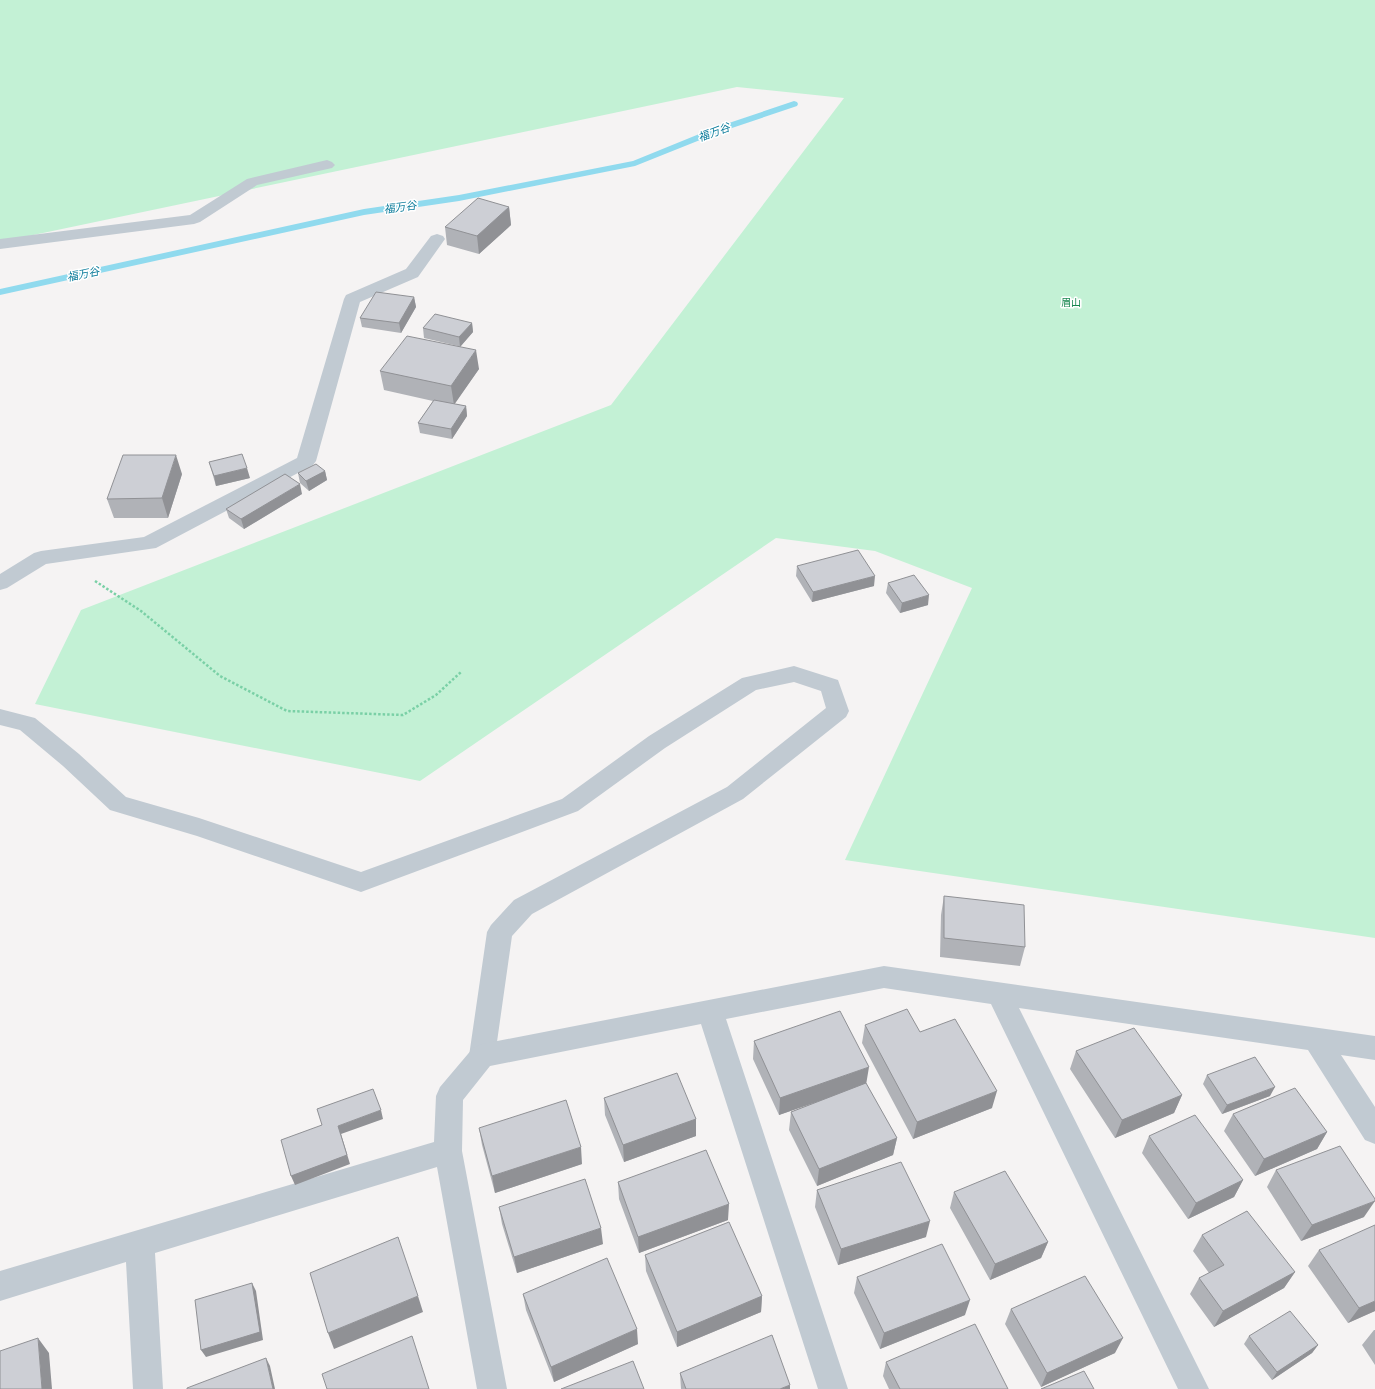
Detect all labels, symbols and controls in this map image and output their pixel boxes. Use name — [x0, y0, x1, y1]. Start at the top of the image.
water label: 福万谷 — [696, 118, 733, 145]
water label: 福万谷 — [383, 197, 418, 217]
water label: 福万谷 — [65, 263, 102, 285]
park label: 眉山 — [1061, 295, 1081, 310]

